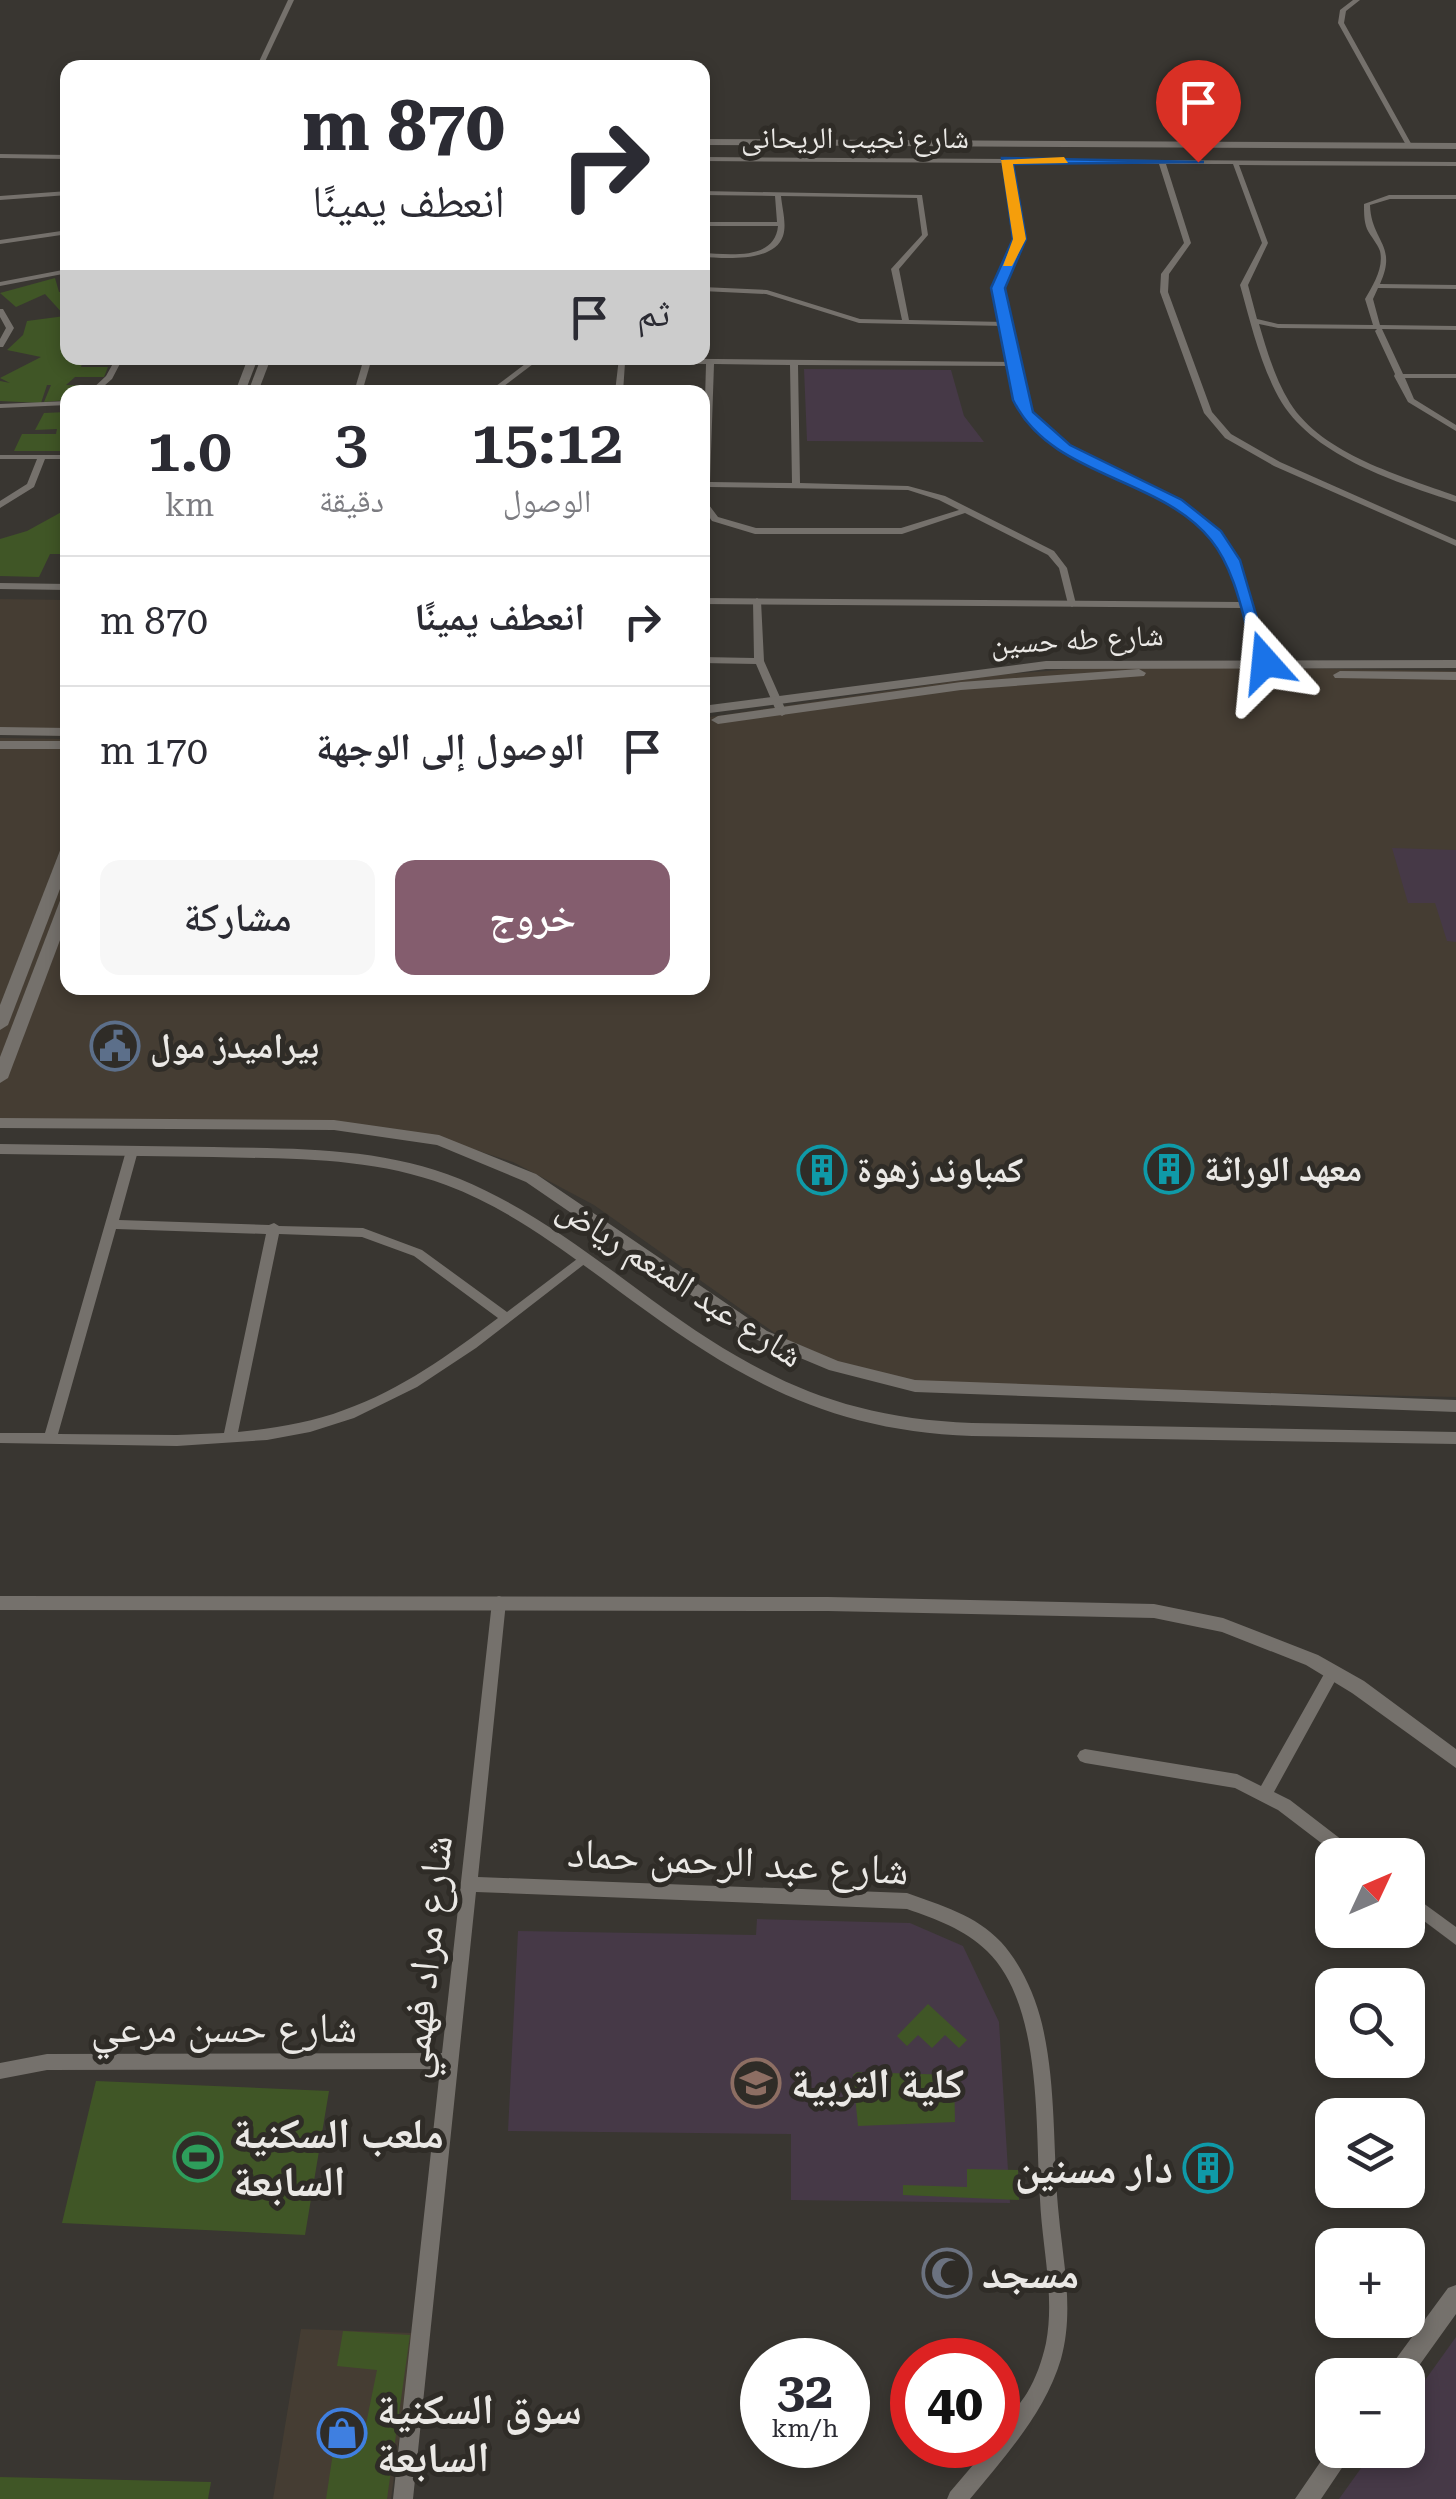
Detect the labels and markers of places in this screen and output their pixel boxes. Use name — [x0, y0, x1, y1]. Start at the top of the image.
pin — [1156, 60, 1241, 163]
public building icon: بيراميدز مول — [89, 1020, 141, 1072]
place label: بيراميدز مول — [150, 1026, 319, 1067]
building icon: معهد الوراثة — [1143, 1143, 1195, 1195]
building icon: كمباوند زهوة — [796, 1144, 848, 1196]
place label: معهد الوراثة — [1204, 1149, 1362, 1190]
place label: كمباوند زهوة — [857, 1150, 1023, 1191]
school or university icon: كلية التربية — [730, 2057, 782, 2109]
place label: كلية التربية — [791, 2059, 964, 2108]
place label: ملعب السكنية السابعة — [233, 2109, 444, 2206]
sports icon: ملعب السكنية السابعة — [172, 2131, 224, 2183]
building icon: دار مسنين — [1182, 2142, 1234, 2194]
place label: دار مسنين — [1015, 2144, 1173, 2194]
mosque icon: مسجد — [921, 2247, 973, 2299]
place label: مسجد — [982, 2249, 1079, 2298]
place label: سوق السكنية السابعة — [377, 2385, 582, 2482]
shop icon: سوق السكنية السابعة — [316, 2407, 368, 2459]

